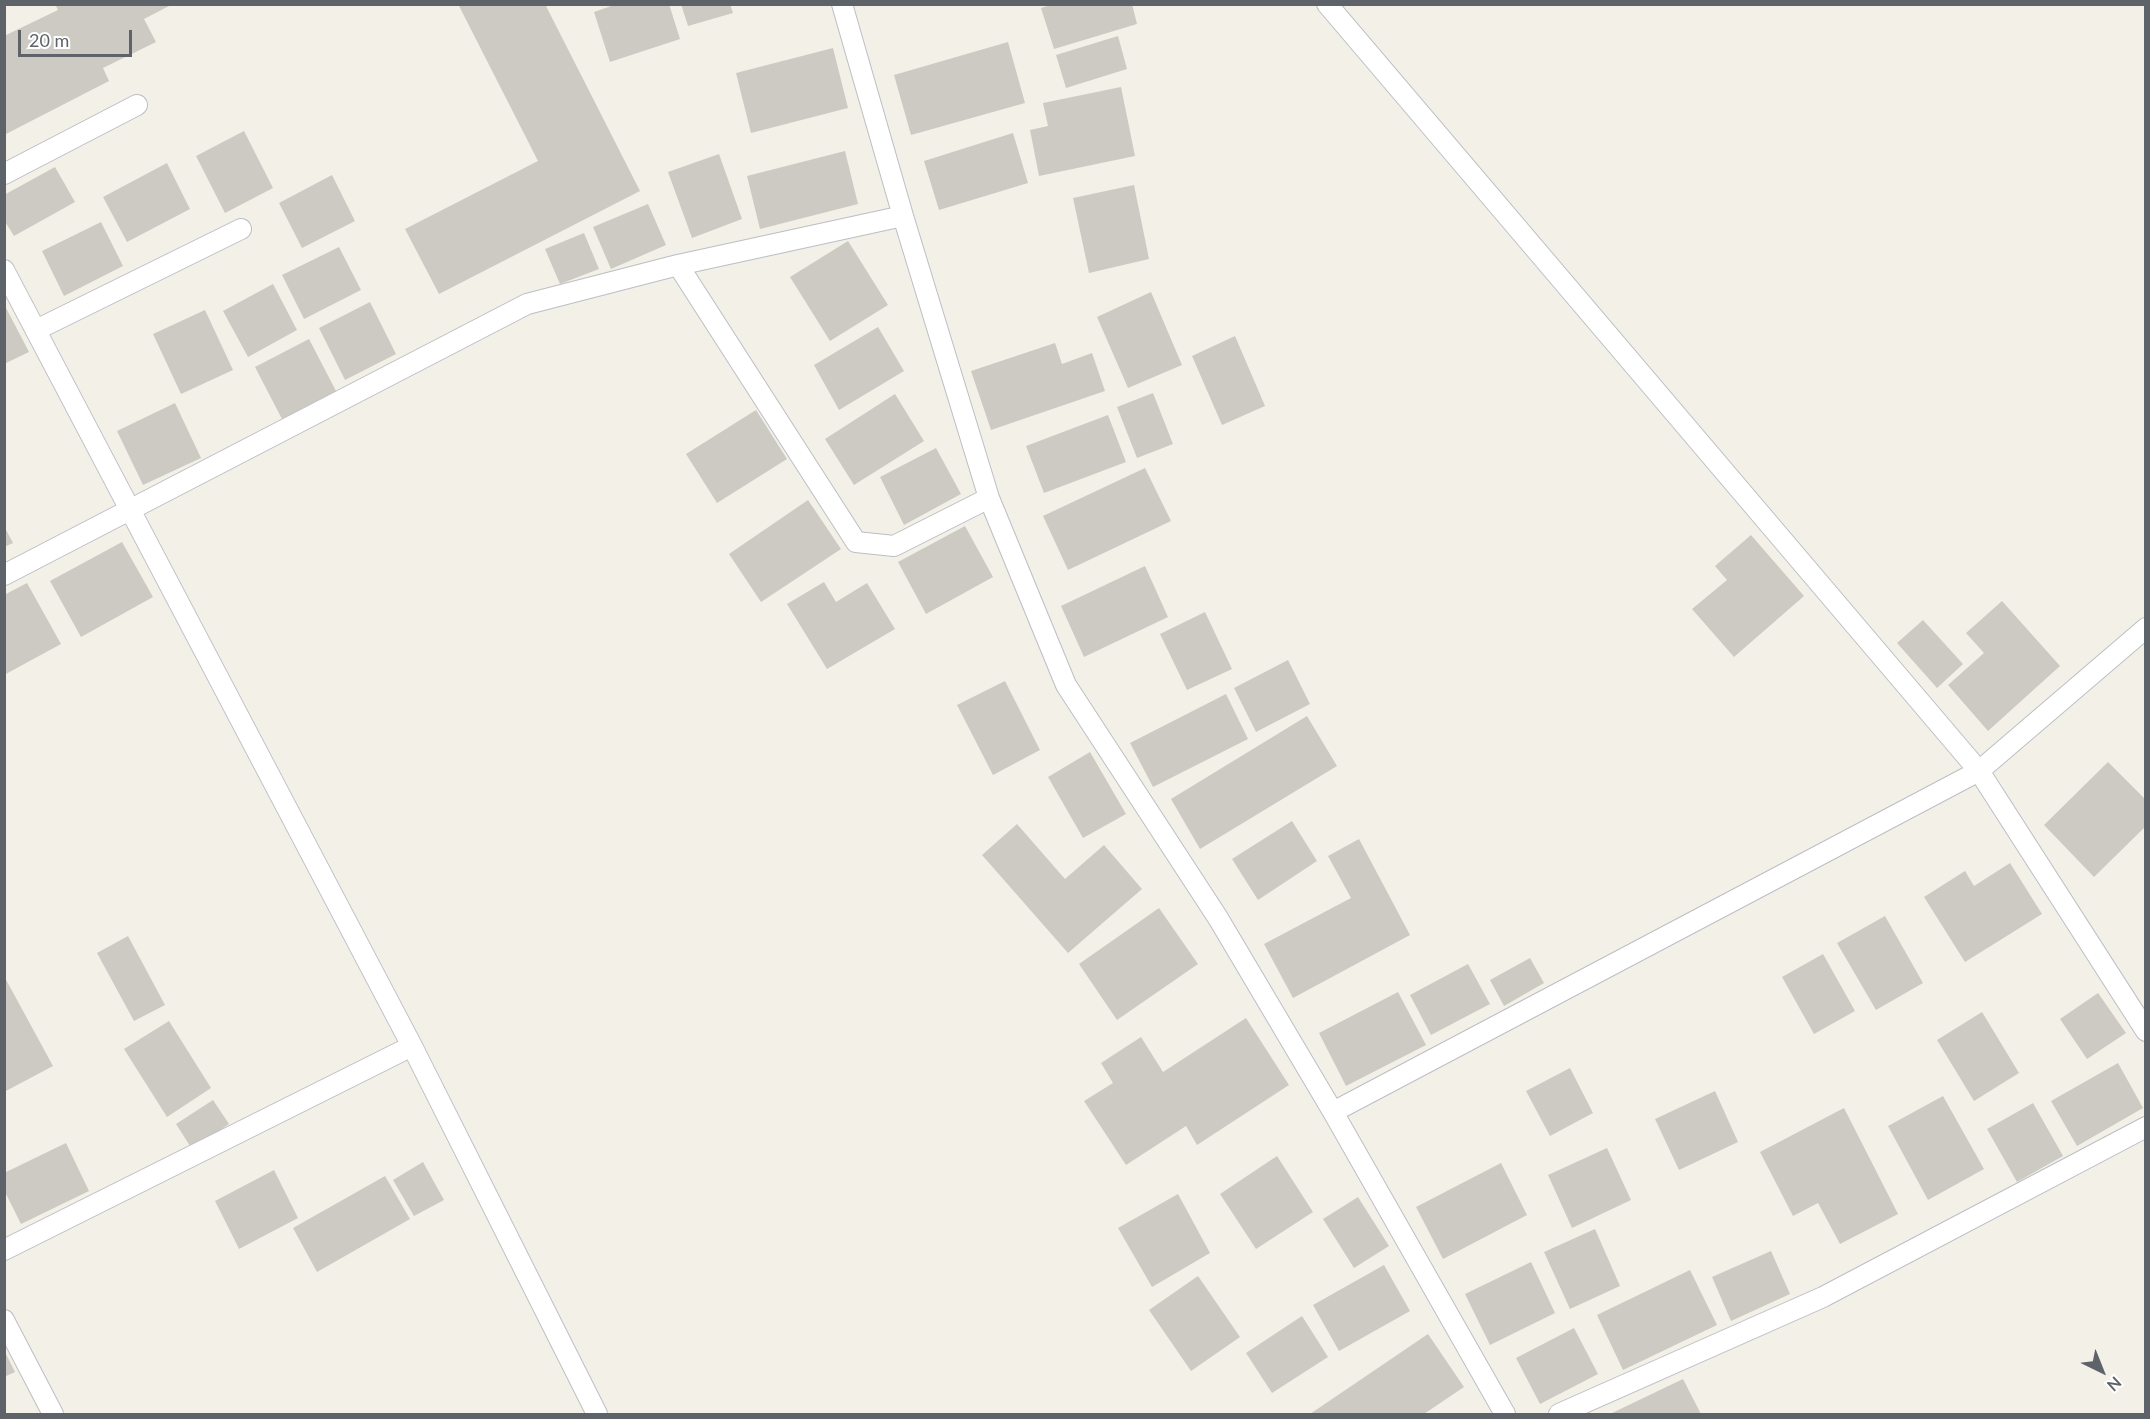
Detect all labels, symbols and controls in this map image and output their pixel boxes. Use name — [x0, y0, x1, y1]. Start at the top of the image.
scale bar — [21, 18, 135, 56]
text: 20 m — [29, 29, 69, 51]
north arrow — [2072, 1341, 2132, 1401]
text: N — [2104, 1373, 2126, 1396]

